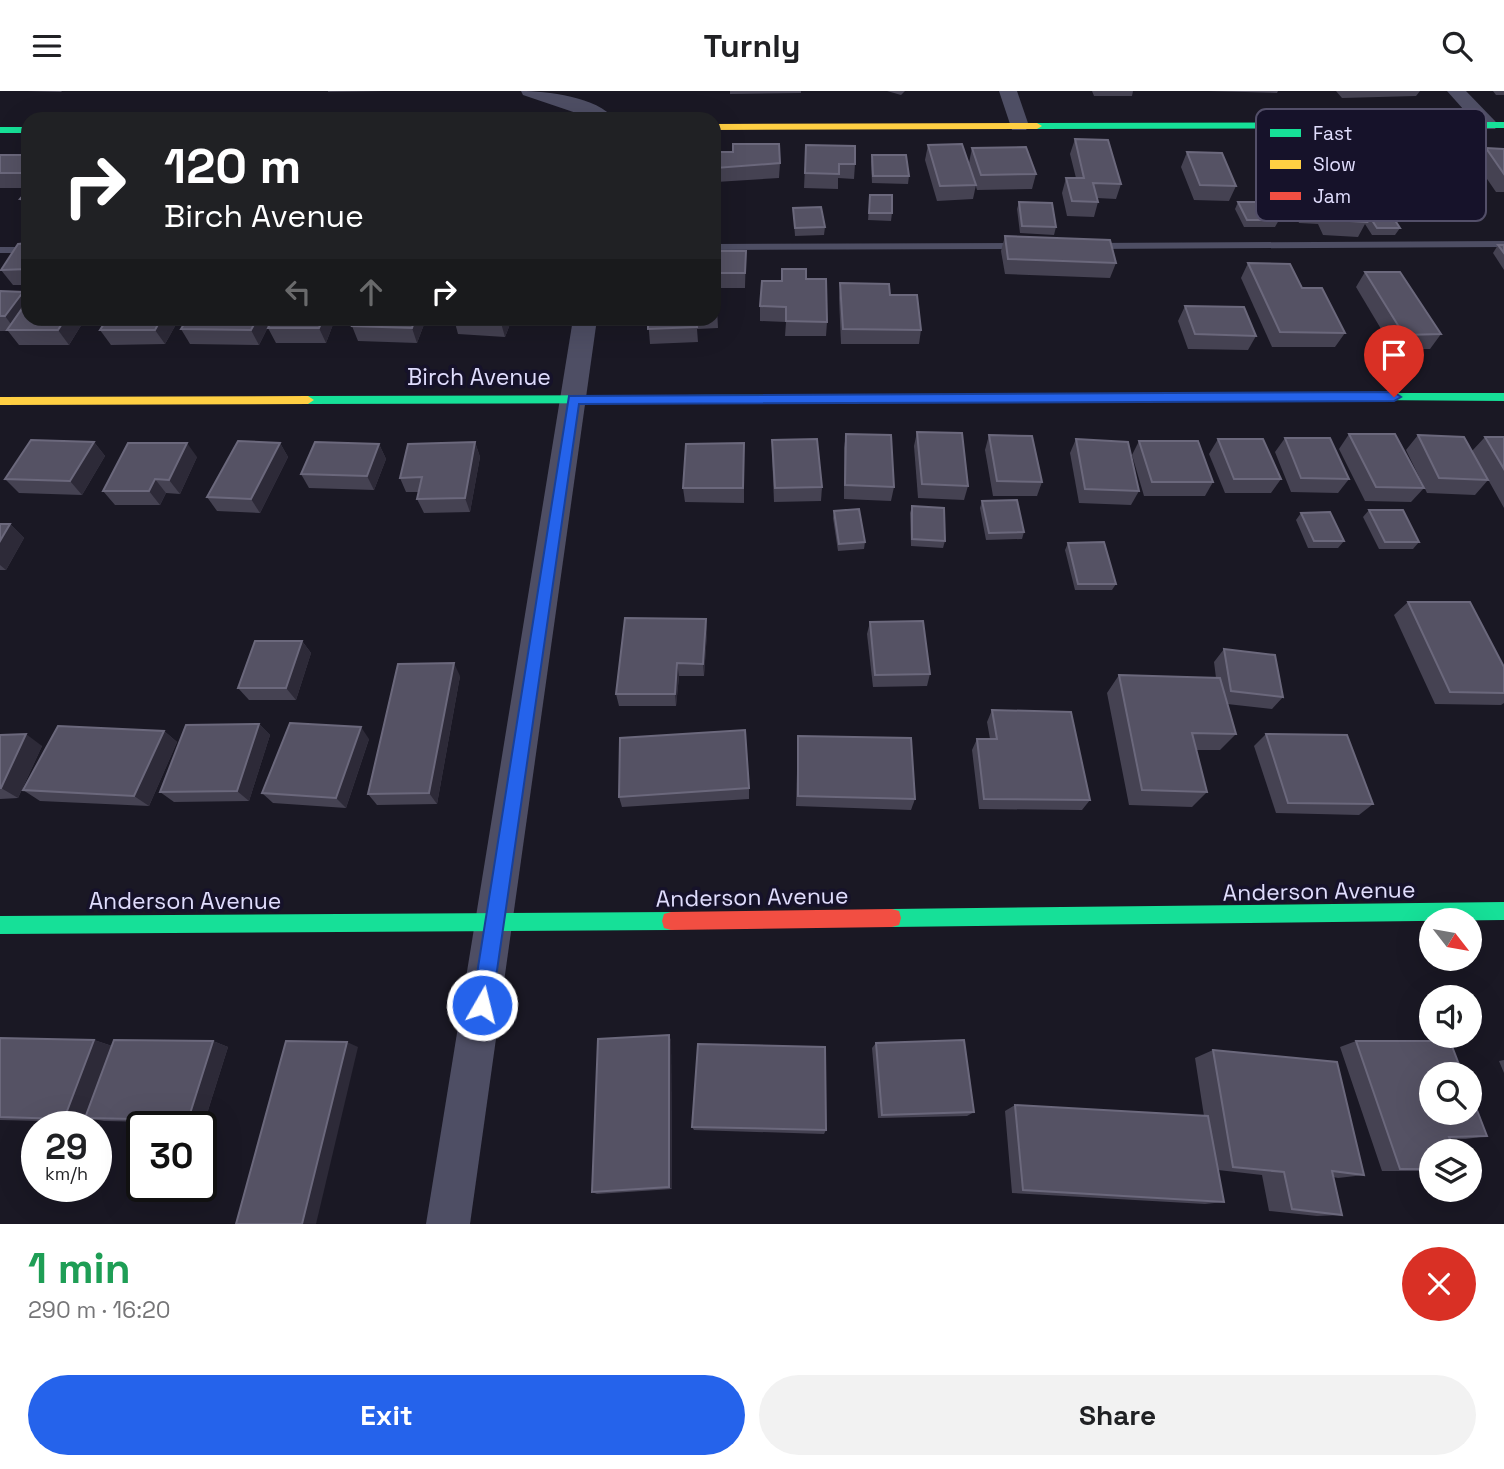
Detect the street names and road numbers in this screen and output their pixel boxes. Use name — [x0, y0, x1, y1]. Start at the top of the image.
street label: Birch Avenue — [407, 362, 551, 392]
street label: Anderson Avenue — [1222, 874, 1416, 908]
street label: Anderson Avenue — [655, 880, 849, 914]
street label: Anderson Avenue — [89, 886, 281, 916]

